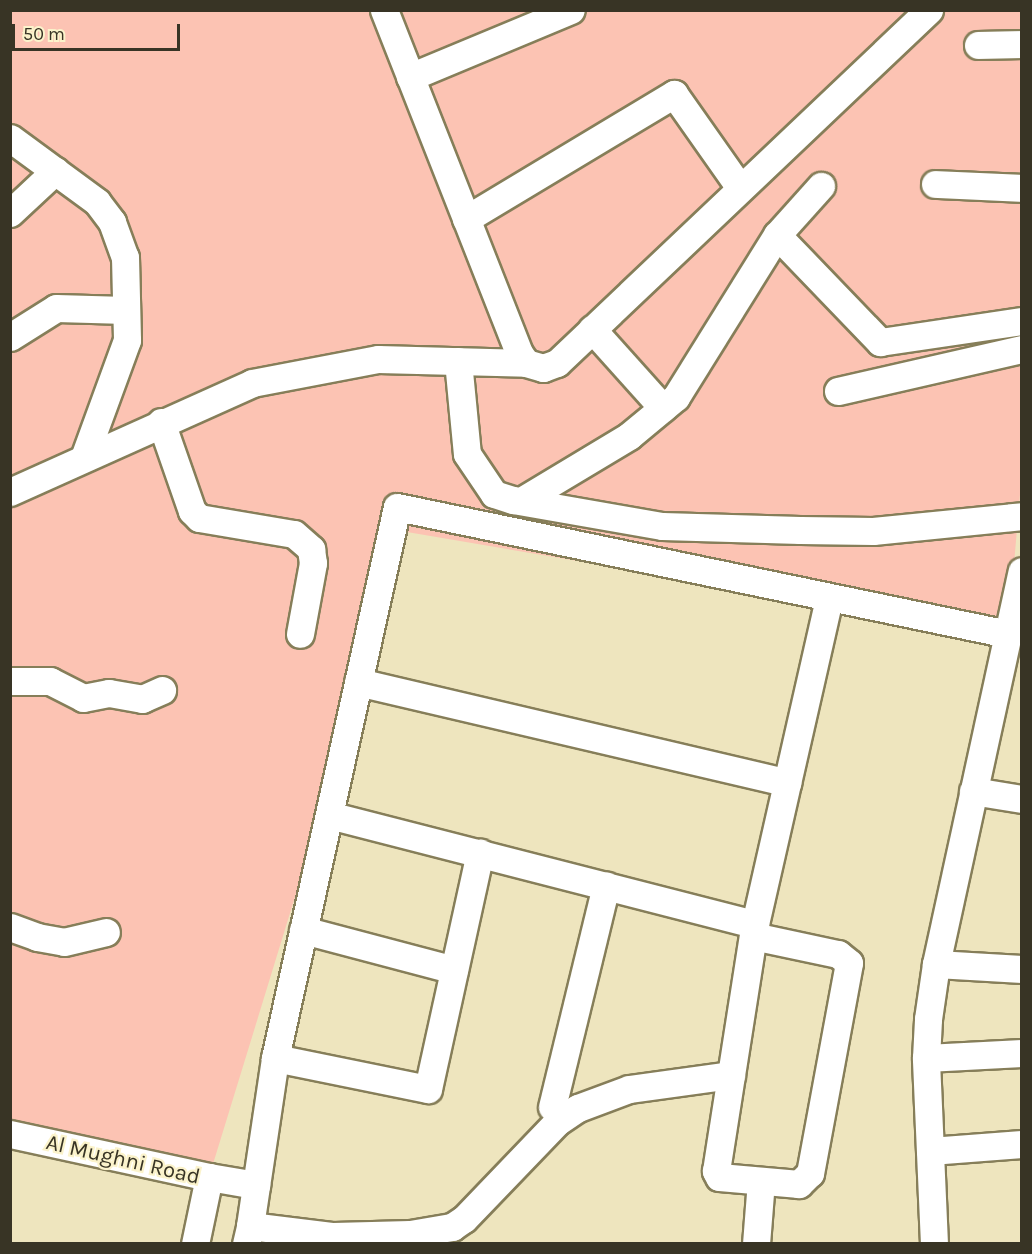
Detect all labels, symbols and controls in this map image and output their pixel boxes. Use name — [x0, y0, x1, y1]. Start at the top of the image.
scale bar — [15, 12, 183, 50]
text: 50 m — [23, 23, 65, 45]
street label: Al Mughni Road — [43, 1129, 203, 1191]

